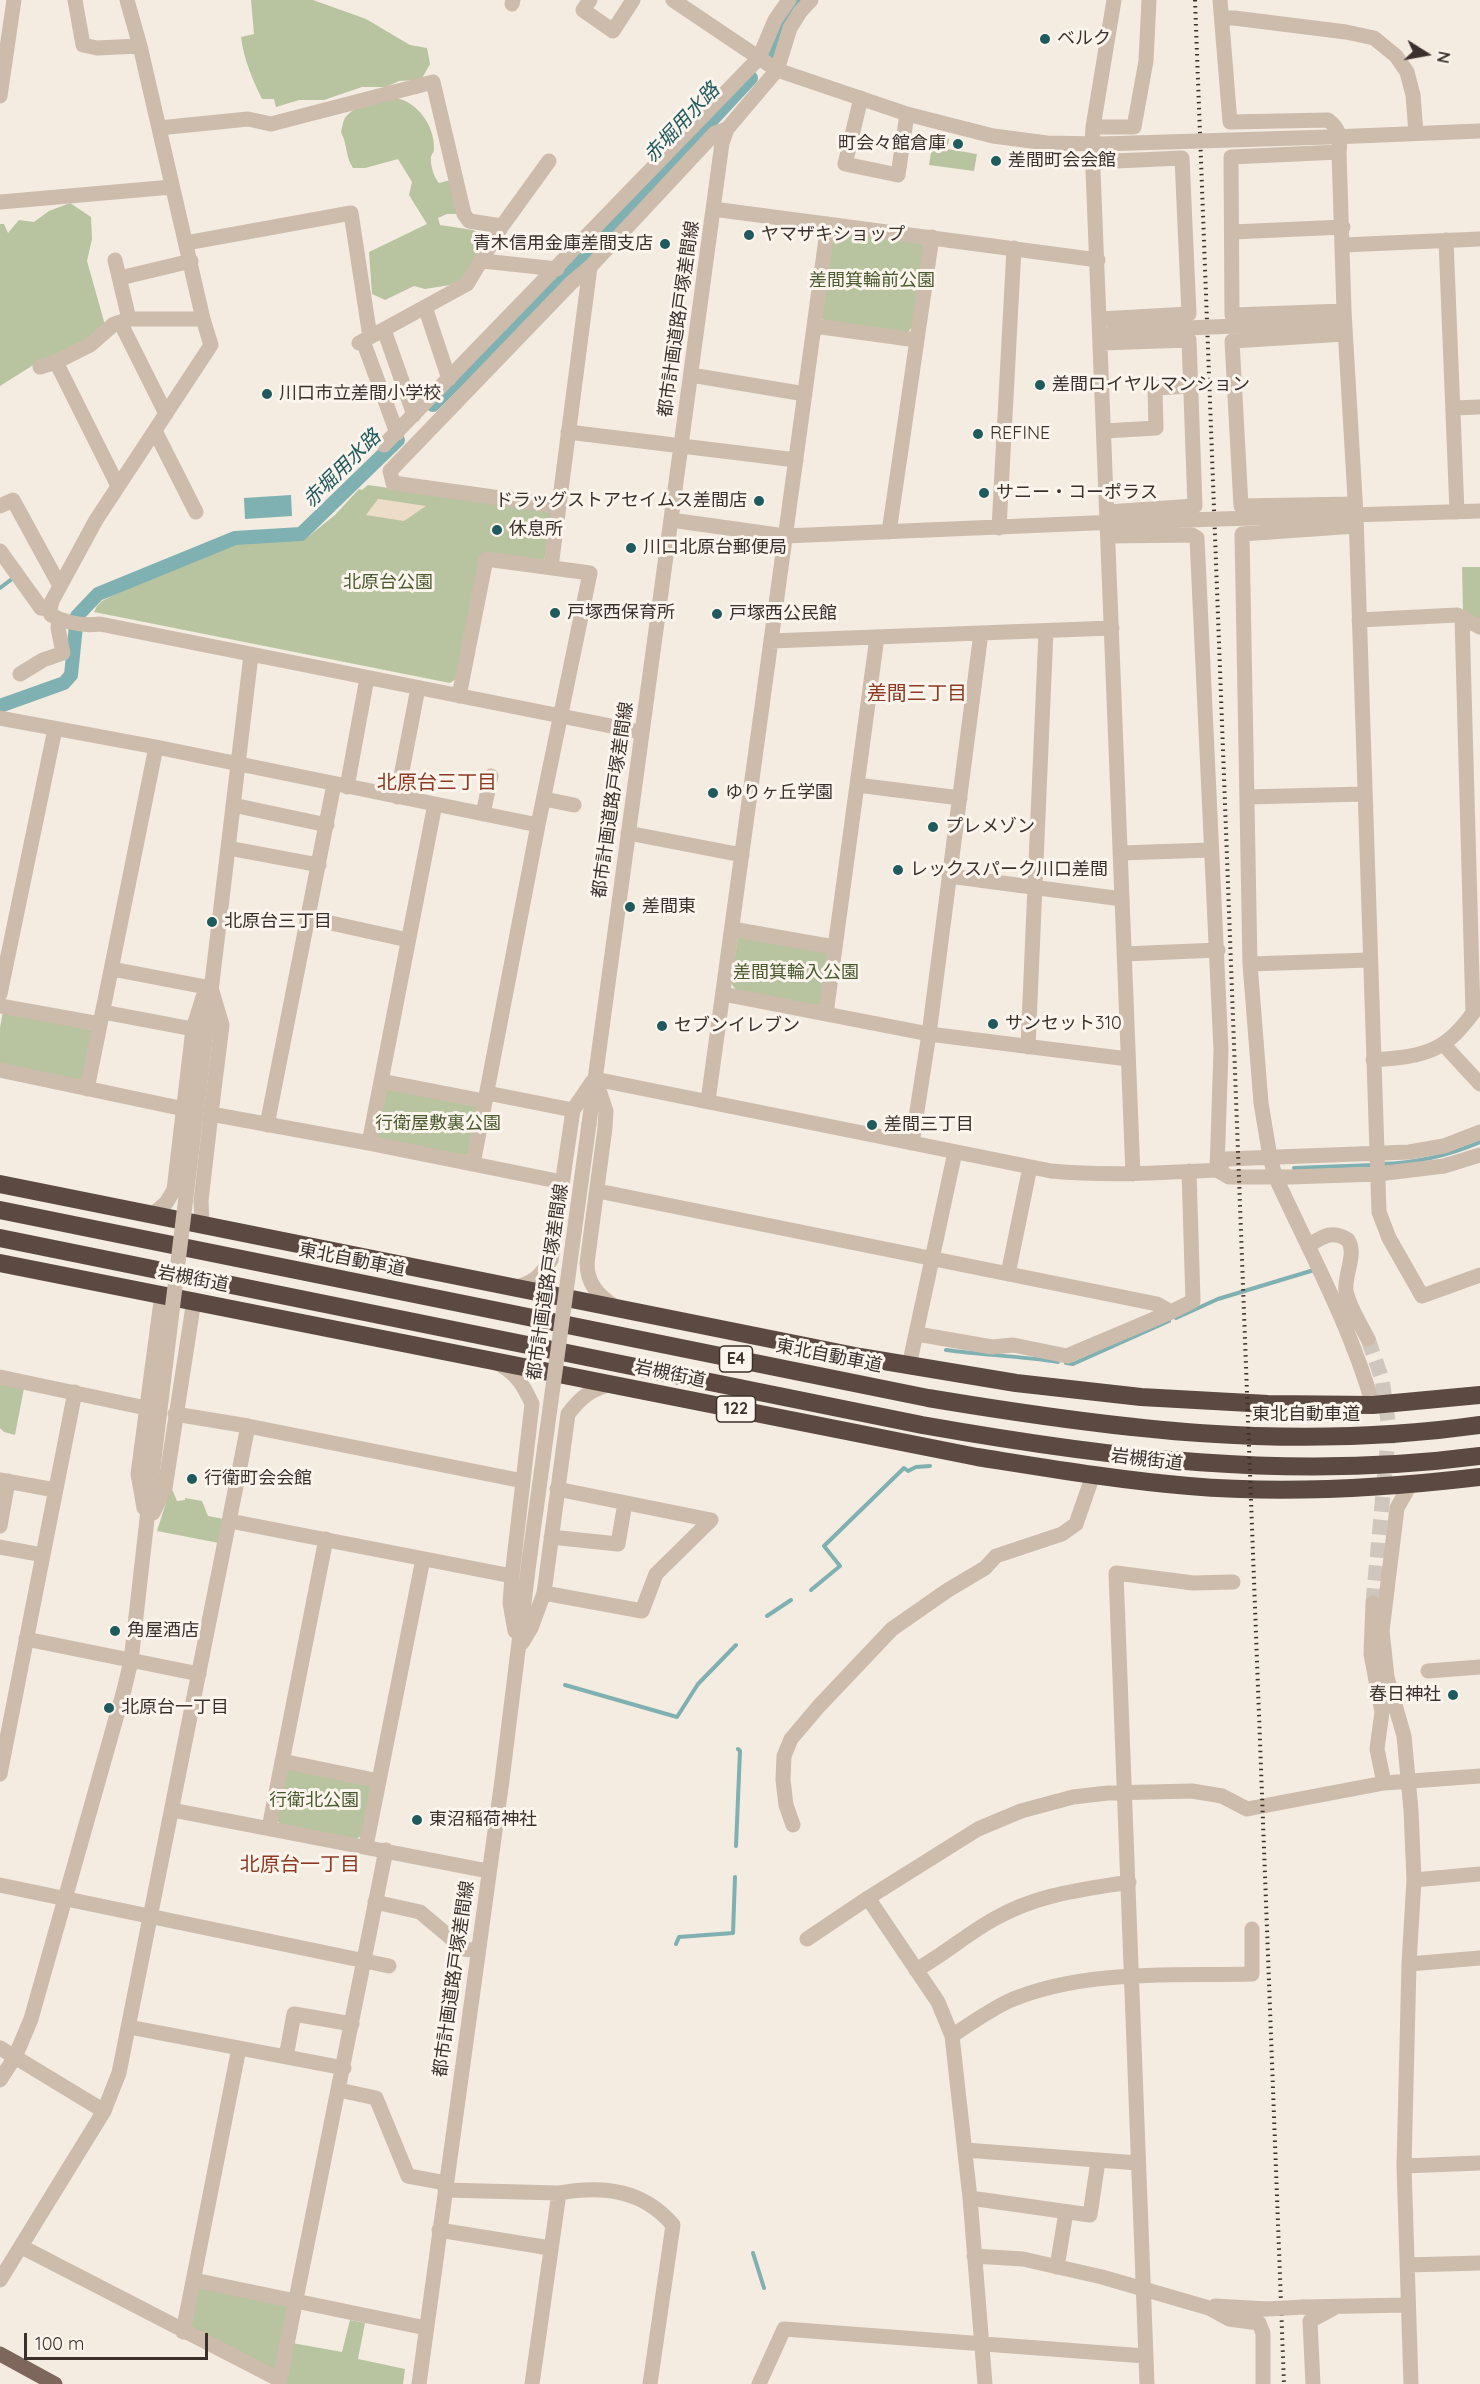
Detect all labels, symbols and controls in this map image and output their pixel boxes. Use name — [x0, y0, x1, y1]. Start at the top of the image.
north arrow — [1396, 24, 1456, 84]
place label: ベルク — [1057, 28, 1111, 50]
marker: ベルク — [1038, 32, 1052, 46]
text: N — [1433, 50, 1455, 65]
water label: 赤堀用水路 — [639, 78, 725, 168]
place label: 町会々館倉庫 — [838, 133, 946, 155]
marker: 町会々館倉庫 — [951, 137, 965, 151]
place label: 差間町会会館 — [1008, 150, 1116, 172]
marker: 差間町会会館 — [989, 154, 1003, 168]
street label: 都市計画道路戸塚差間線 — [655, 219, 703, 419]
place label: ヤマザキショップ — [761, 224, 905, 246]
marker: ヤマザキショップ — [742, 228, 756, 242]
place label: 青木信用金庫差間支店 — [473, 233, 653, 255]
marker: 青木信用金庫差間支店 — [658, 237, 672, 251]
park label: 差間箕輪前公園 — [809, 270, 935, 292]
place label: 差間ロイヤルマンション — [1052, 374, 1250, 396]
marker: 差間ロイヤルマンション — [1033, 378, 1047, 392]
place label: 川口市立差間小学校 — [279, 383, 441, 405]
marker: 川口市立差間小学校 — [260, 387, 274, 401]
place label: REFINE — [990, 423, 1050, 445]
water label: 赤堀用水路 — [298, 425, 386, 513]
marker: REFINE — [971, 427, 985, 441]
place label: サニー・コーポラス — [996, 482, 1158, 504]
marker: サニー・コーポラス — [977, 486, 991, 500]
place label: ドラッグストアセイムス差間店 — [495, 490, 747, 512]
marker: ドラッグストアセイムス差間店 — [752, 494, 766, 508]
place label: 休息所 — [509, 519, 563, 541]
marker: 休息所 — [490, 523, 504, 537]
place label: 川口北原台郵便局 — [643, 537, 787, 559]
marker: 川口北原台郵便局 — [624, 541, 638, 555]
park label: 北原台公園 — [343, 572, 433, 594]
place label: 戸塚西保育所 — [567, 602, 675, 624]
place label: 戸塚西公民館 — [729, 603, 837, 625]
marker: 戸塚西保育所 — [548, 606, 562, 620]
marker: 戸塚西公民館 — [710, 607, 724, 621]
district label: 差間三丁目 — [867, 682, 967, 706]
street label: 都市計画道路戸塚差間線 — [589, 700, 637, 900]
district label: 北原台三丁目 — [377, 771, 497, 795]
place label: ゆりヶ丘学園 — [725, 782, 833, 804]
marker: ゆりヶ丘学園 — [706, 786, 720, 800]
place label: プレメゾン — [945, 816, 1035, 838]
marker: プレメゾン — [926, 820, 940, 834]
place label: レックスパーク川口差間 — [910, 859, 1108, 881]
marker: レックスパーク川口差間 — [891, 863, 905, 877]
place label: 差間東 — [642, 896, 696, 918]
marker: 差間東 — [623, 900, 637, 914]
place label: 北原台三丁目 — [224, 911, 332, 933]
marker: 北原台三丁目 — [205, 915, 219, 929]
park label: 差間箕輪入公園 — [733, 962, 859, 984]
place label: サンセット310 — [1005, 1013, 1122, 1035]
place label: セブンイレブン — [674, 1015, 800, 1037]
marker: サンセット310 — [986, 1017, 1000, 1031]
marker: セブンイレブン — [655, 1019, 669, 1033]
park label: 行衛屋敷裏公園 — [375, 1113, 501, 1135]
place label: 差間三丁目 — [884, 1114, 974, 1136]
marker: 差間三丁目 — [865, 1118, 879, 1132]
street label: 都市計画道路戸塚差間線 — [524, 1182, 572, 1382]
street label: 東北自動車道 — [297, 1239, 407, 1281]
street label: 岩槻街道 — [156, 1262, 230, 1296]
street label: 東北自動車道 — [774, 1335, 884, 1377]
road number: E4 — [720, 1346, 752, 1372]
street label: 岩槻街道 — [633, 1356, 707, 1392]
road number: 122 — [716, 1396, 756, 1422]
street label: 東北自動車道 — [1252, 1404, 1360, 1426]
street label: 岩槻街道 — [1110, 1445, 1184, 1475]
place label: 行衛町会会館 — [204, 1468, 312, 1490]
marker: 行衛町会会館 — [185, 1472, 199, 1486]
place label: 角屋酒店 — [127, 1620, 199, 1642]
marker: 角屋酒店 — [108, 1624, 122, 1638]
place label: 春日神社 — [1369, 1684, 1441, 1706]
marker: 春日神社 — [1446, 1688, 1460, 1702]
place label: 北原台一丁目 — [121, 1697, 229, 1719]
marker: 北原台一丁目 — [102, 1701, 116, 1715]
park label: 行衛北公園 — [269, 1790, 359, 1812]
place label: 東沼稲荷神社 — [429, 1809, 537, 1831]
marker: 東沼稲荷神社 — [410, 1813, 424, 1827]
district label: 北原台一丁目 — [240, 1853, 360, 1877]
street label: 都市計画道路戸塚差間線 — [430, 1879, 478, 2079]
scale bar — [27, 2321, 212, 2359]
text: 100 m — [35, 2332, 84, 2355]

